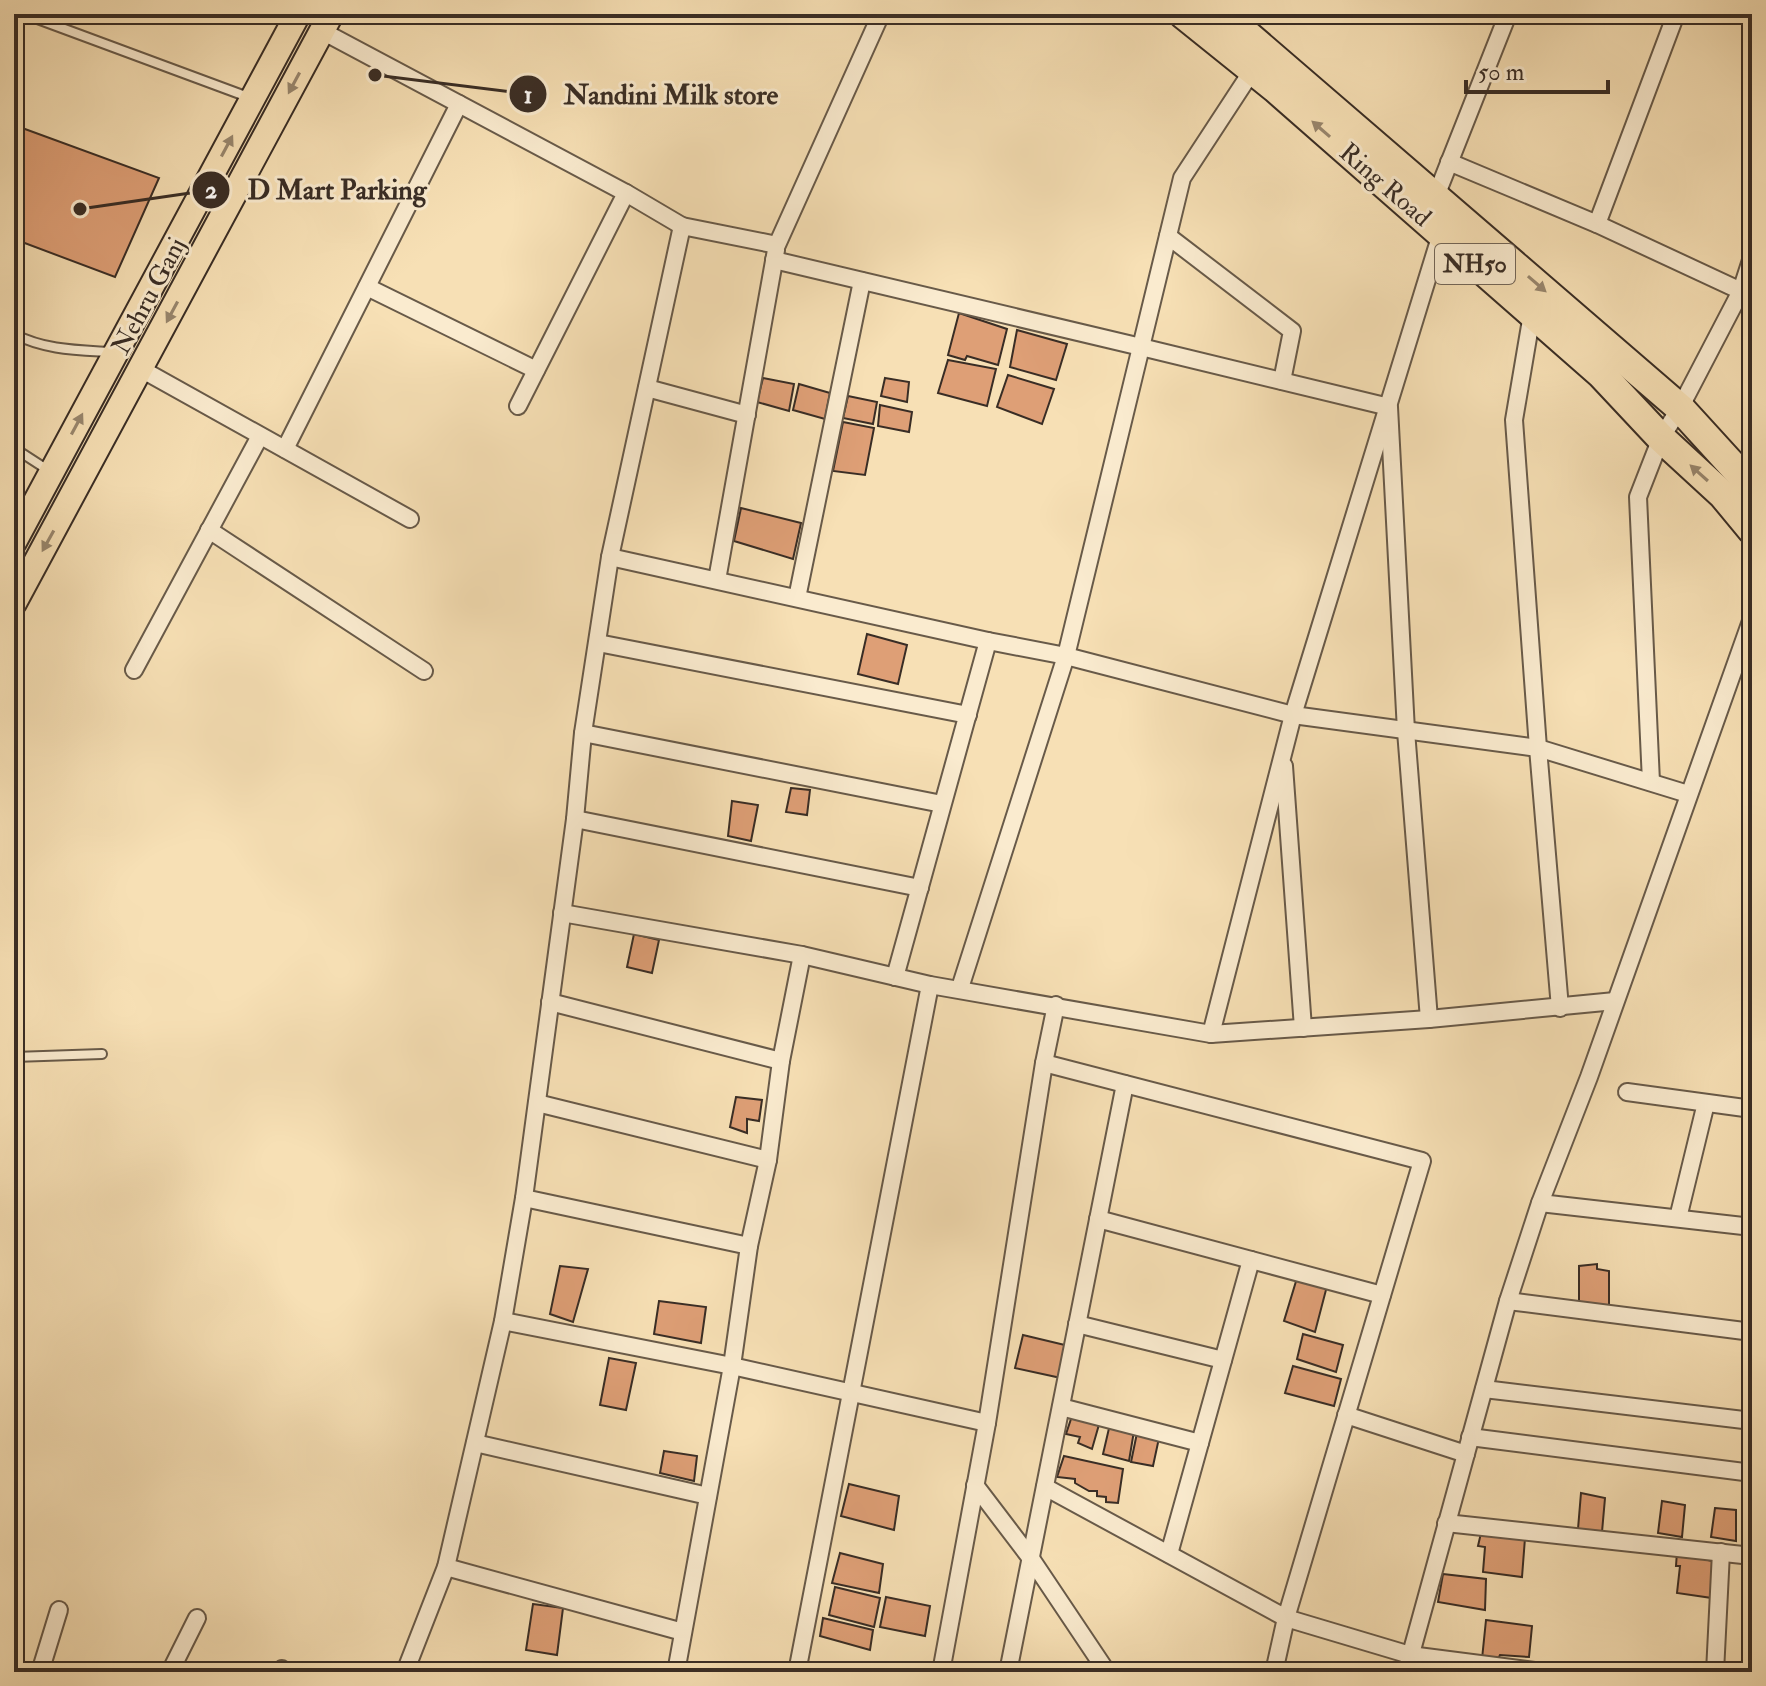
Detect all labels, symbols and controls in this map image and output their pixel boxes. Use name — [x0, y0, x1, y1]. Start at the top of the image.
scale bar — [1466, 44, 1608, 94]
text: 50 m — [1478, 57, 1525, 88]
callout: Nandini Milk store — [508, 68, 795, 120]
one-way arrow — [288, 71, 301, 94]
text: Nandini Milk store — [563, 78, 778, 113]
text: 1 — [524, 80, 532, 111]
one-way arrow — [1311, 120, 1331, 138]
one-way arrow — [220, 134, 233, 157]
street label: Ring Road — [1332, 136, 1438, 234]
callout: D Mart Parking — [191, 164, 443, 216]
text: D Mart Parking — [247, 173, 428, 208]
text: 2 — [205, 175, 217, 206]
street label: Nehru Ganj — [105, 232, 193, 360]
road number: NH50 — [1435, 244, 1515, 284]
one-way arrow — [1527, 275, 1547, 292]
one-way arrow — [165, 301, 179, 323]
one-way arrow — [70, 413, 84, 435]
one-way arrow — [1690, 465, 1709, 483]
one-way arrow — [42, 530, 56, 552]

